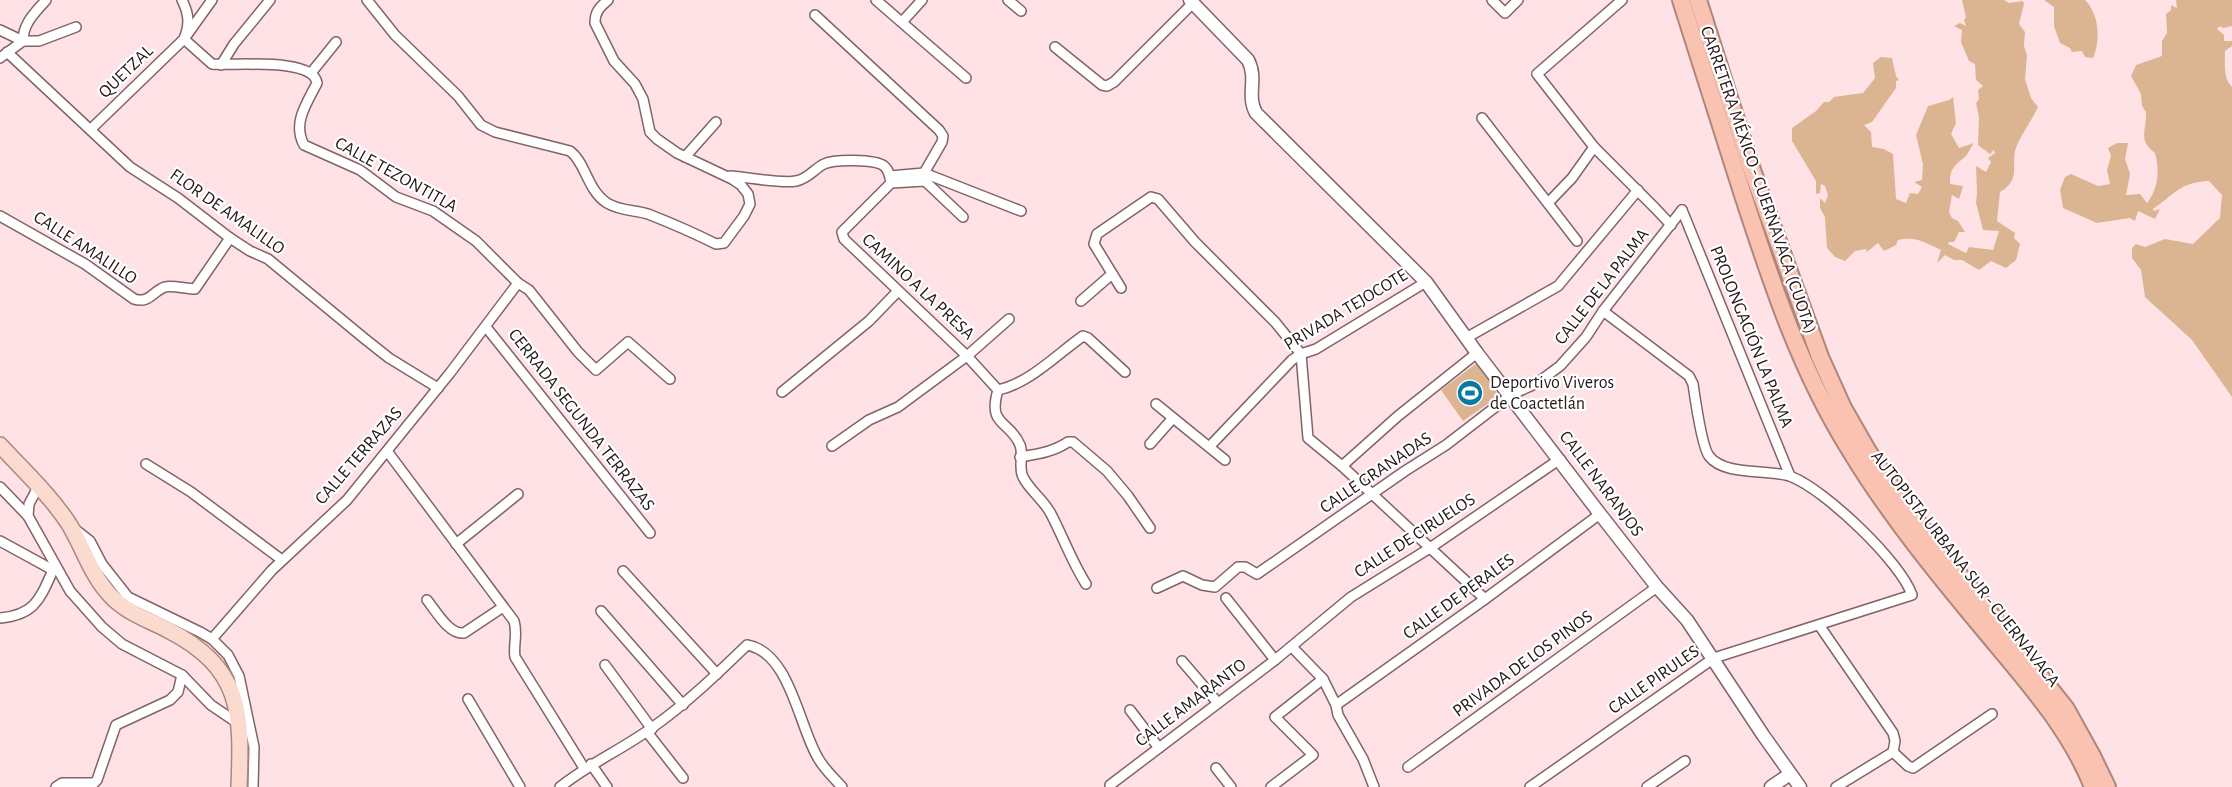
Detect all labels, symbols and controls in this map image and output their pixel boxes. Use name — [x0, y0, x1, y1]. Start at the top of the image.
street label: CARRETERA MÉXICO - CUERNAVACA (CUOTA) — [1697, 23, 1822, 336]
street label: QUETZAL — [95, 42, 157, 102]
street label: CALLE TEZONTITLA — [332, 134, 461, 216]
street label: FLOR DE AMALILLO — [166, 166, 288, 258]
street label: CALLE AMALILLO — [30, 208, 140, 288]
street label: CALLE DE LA PALMA — [1551, 225, 1653, 348]
street label: CAMINO A LA PRESA — [858, 231, 978, 344]
street label: PROLONGACIÓN LA PALMA — [1706, 242, 1799, 431]
street label: PRIVADA TEJOCOTE — [1281, 266, 1411, 354]
street label: CERRADA SEGUNDA TERRAZAS — [505, 326, 657, 514]
place label: Deportivo Viveros de Coactetlán — [1490, 374, 1614, 413]
sports icon: Deportivo Viveros de Coactetlán — [1455, 378, 1485, 408]
street label: CALLE TERRAZAS — [312, 404, 406, 508]
street label: CALLE NARANJOS — [1556, 428, 1646, 540]
street label: CALLE GRANADAS — [1317, 429, 1435, 517]
street label: AUTOPISTA URBANA SUR - CUERNAVACA — [1867, 448, 2063, 691]
street label: CALLE DE CIRUELOS — [1351, 490, 1479, 582]
street label: CALLE DE PERALES — [1400, 551, 1518, 643]
street label: PRIVADA DE LOS PINOS — [1450, 607, 1596, 721]
street label: CALLE PIRULES — [1605, 642, 1703, 718]
street label: CALLE AMARANTO — [1132, 656, 1250, 750]

